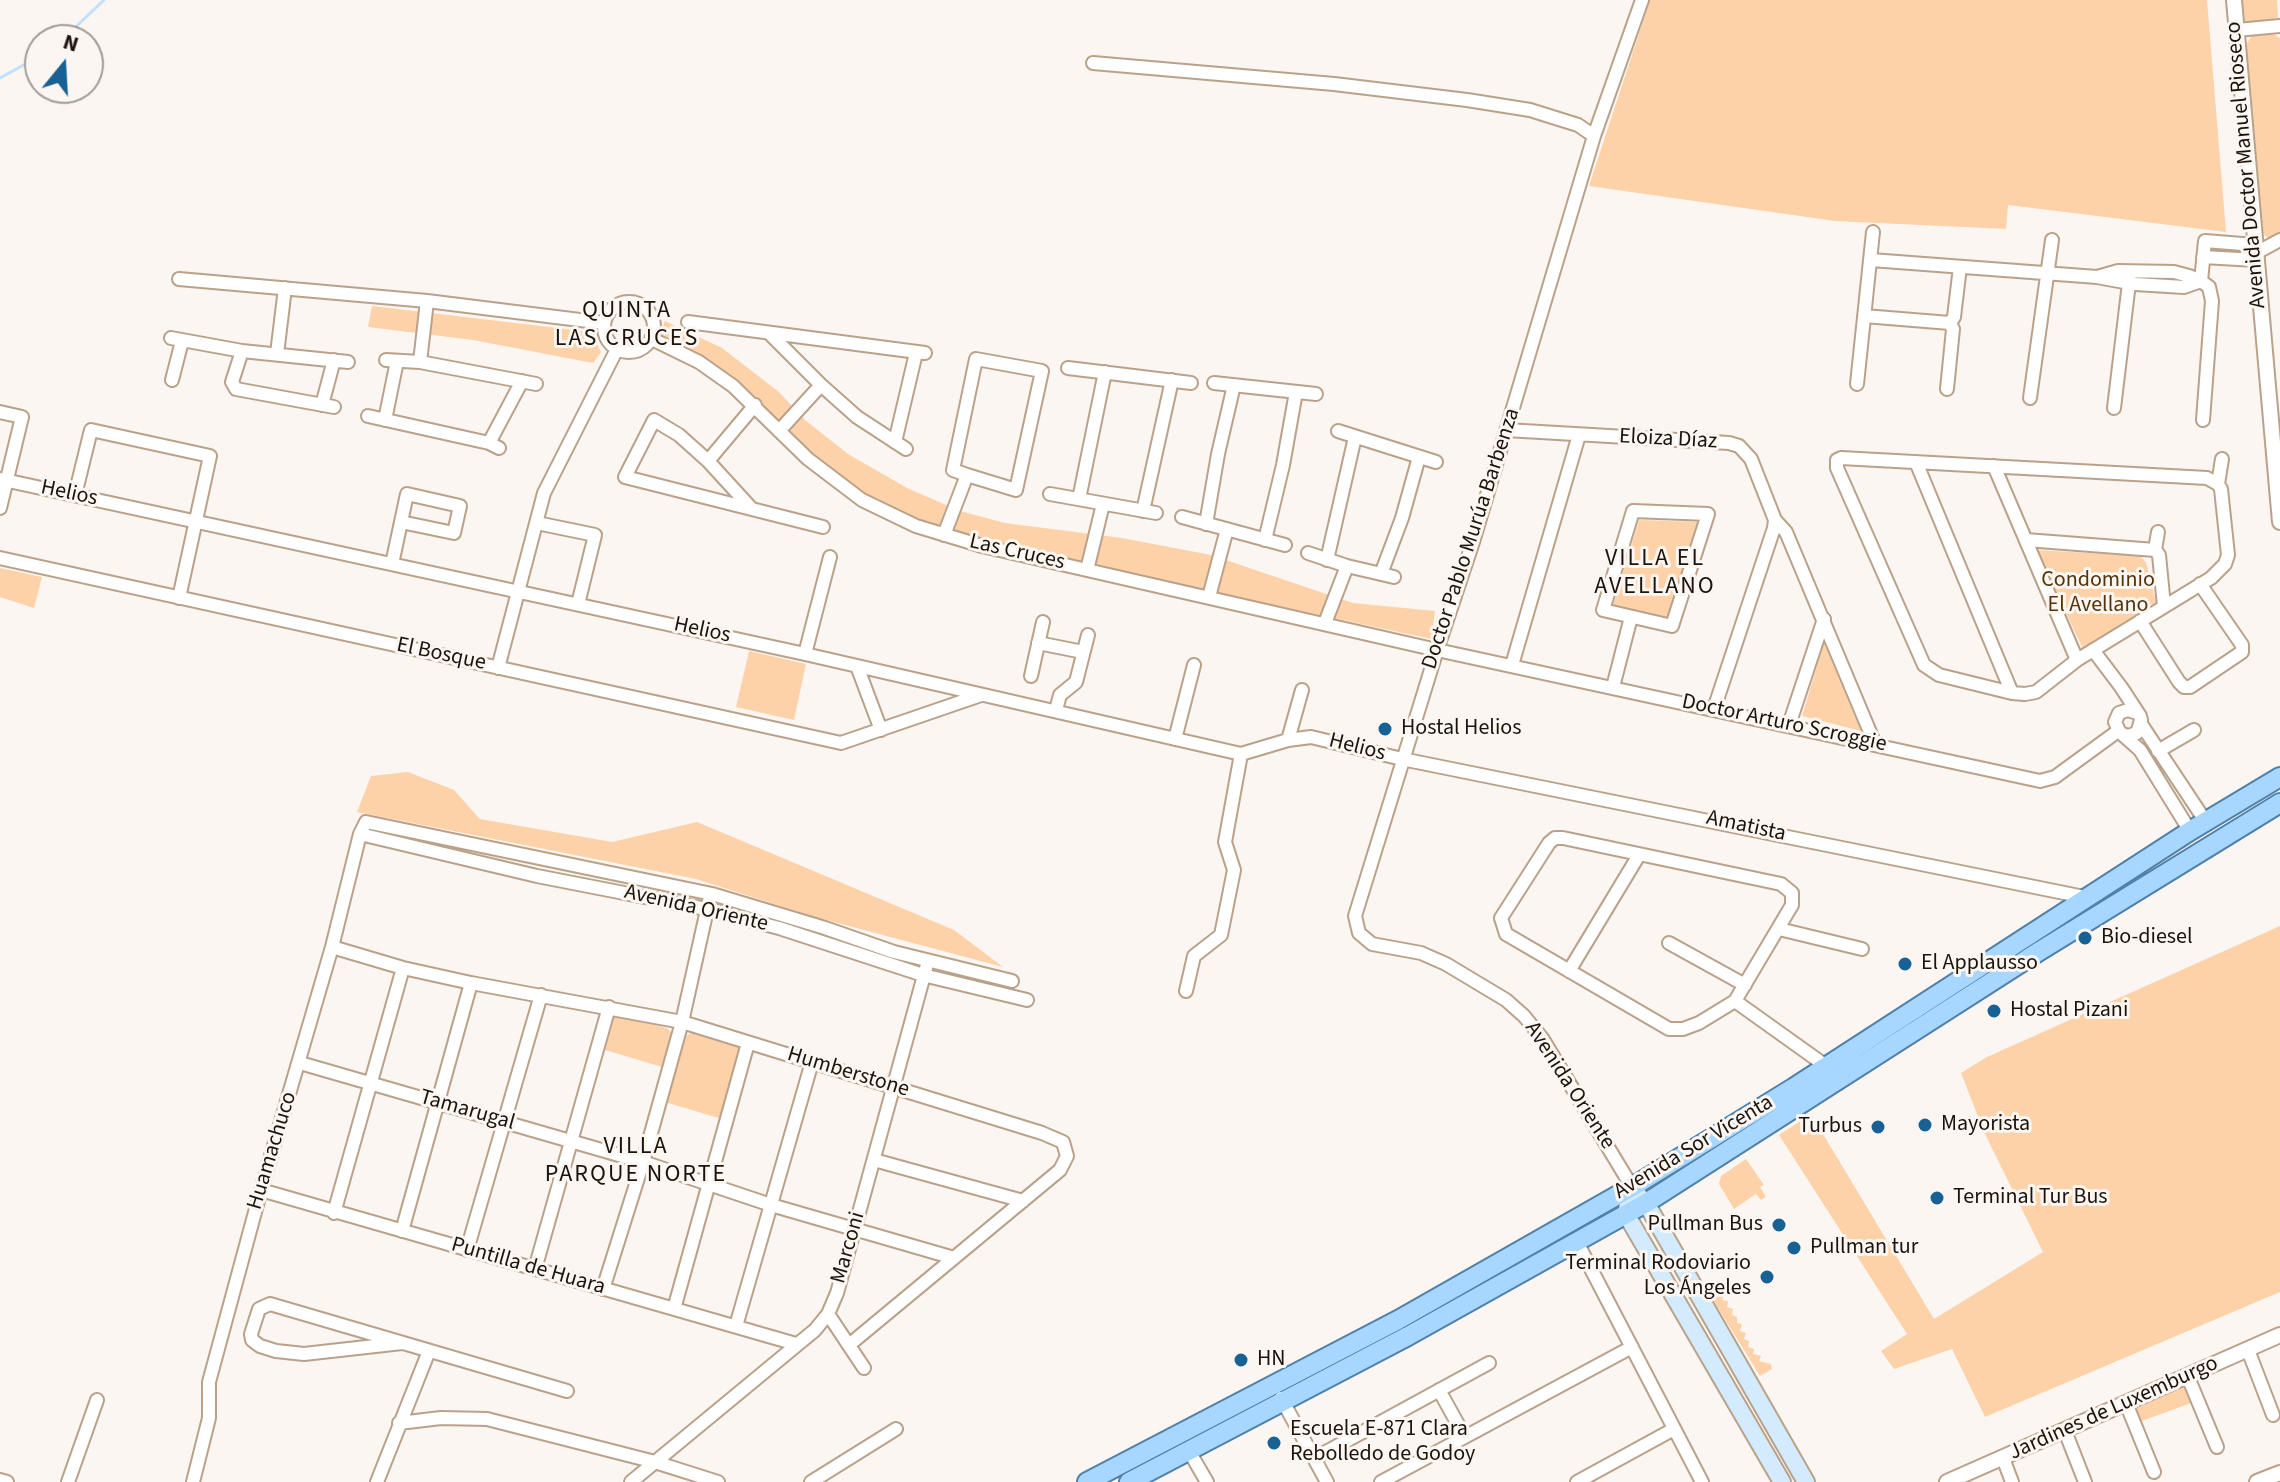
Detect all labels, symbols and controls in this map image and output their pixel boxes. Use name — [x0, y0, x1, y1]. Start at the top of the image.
street label: Avenida Doctor Manuel Rioseco — [2221, 20, 2273, 310]
north arrow — [24, 24, 104, 104]
text: N — [59, 26, 83, 61]
district label: QUINTA LAS CRUCES — [555, 298, 699, 354]
street label: Doctor Pablo Murúa Barbenza — [1417, 405, 1527, 673]
street label: Eloiza Díaz — [1618, 424, 1718, 456]
street label: Helios — [38, 475, 100, 513]
street label: Las Cruces — [967, 529, 1067, 577]
district label: VILLA EL AVELLANO — [1594, 546, 1716, 602]
park label: Condominio El Avellano — [2041, 568, 2155, 620]
street label: Helios — [671, 612, 733, 650]
street label: El Bosque — [394, 633, 488, 677]
street label: Doctor Arturo Scroggie — [1679, 689, 1889, 759]
place label: Hostal Helios — [1401, 716, 1521, 742]
marker: Hostal Helios — [1376, 720, 1394, 738]
street label: Helios — [1326, 728, 1388, 768]
street label: Amatista — [1704, 806, 1788, 848]
street label: Avenida Oriente — [622, 880, 770, 938]
place label: Bio-diesel — [2101, 925, 2193, 951]
marker: Bio-diesel — [2076, 929, 2094, 947]
place label: El Applausso — [1921, 951, 2038, 977]
marker: El Applausso — [1896, 955, 1914, 973]
place label: Hostal Pizani — [2010, 998, 2128, 1024]
marker: Hostal Pizani — [1985, 1002, 2003, 1020]
street label: Avenida Oriente — [1518, 1017, 1620, 1155]
street label: Humberstone — [784, 1042, 912, 1104]
street label: Tamarugal — [416, 1085, 518, 1137]
street label: Huamachuco — [243, 1089, 303, 1213]
street label: Avenida Sor Vicenta — [1610, 1090, 1778, 1206]
place label: Mayorista — [1941, 1112, 2030, 1138]
place label: Turbus — [1798, 1114, 1862, 1140]
marker: Mayorista — [1916, 1116, 1934, 1134]
marker: Turbus — [1869, 1118, 1887, 1136]
district label: VILLA PARQUE NORTE — [545, 1134, 727, 1190]
place label: Terminal Tur Bus — [1953, 1185, 2108, 1211]
marker: Terminal Tur Bus — [1928, 1189, 1946, 1207]
street label: Marconi — [826, 1209, 872, 1287]
place label: Pullman Bus — [1647, 1212, 1763, 1238]
marker: Pullman Bus — [1770, 1216, 1788, 1234]
street label: Puntilla de Huara — [448, 1232, 608, 1302]
place label: Pullman tur — [1810, 1235, 1918, 1261]
marker: Pullman tur — [1785, 1239, 1803, 1257]
place label: Terminal Rodoviario Los Ángeles — [1565, 1251, 1751, 1302]
marker: Terminal Rodoviario Los Ángeles — [1758, 1268, 1776, 1286]
place label: HN — [1257, 1347, 1286, 1373]
marker: HN — [1232, 1351, 1250, 1369]
street label: Jardines de Luxemburgo — [2005, 1351, 2223, 1467]
place label: Escuela E-871 Clara Rebolledo de Godoy — [1290, 1417, 1475, 1468]
marker: Escuela E-871 Clara Rebolledo de Godoy — [1265, 1434, 1283, 1452]

